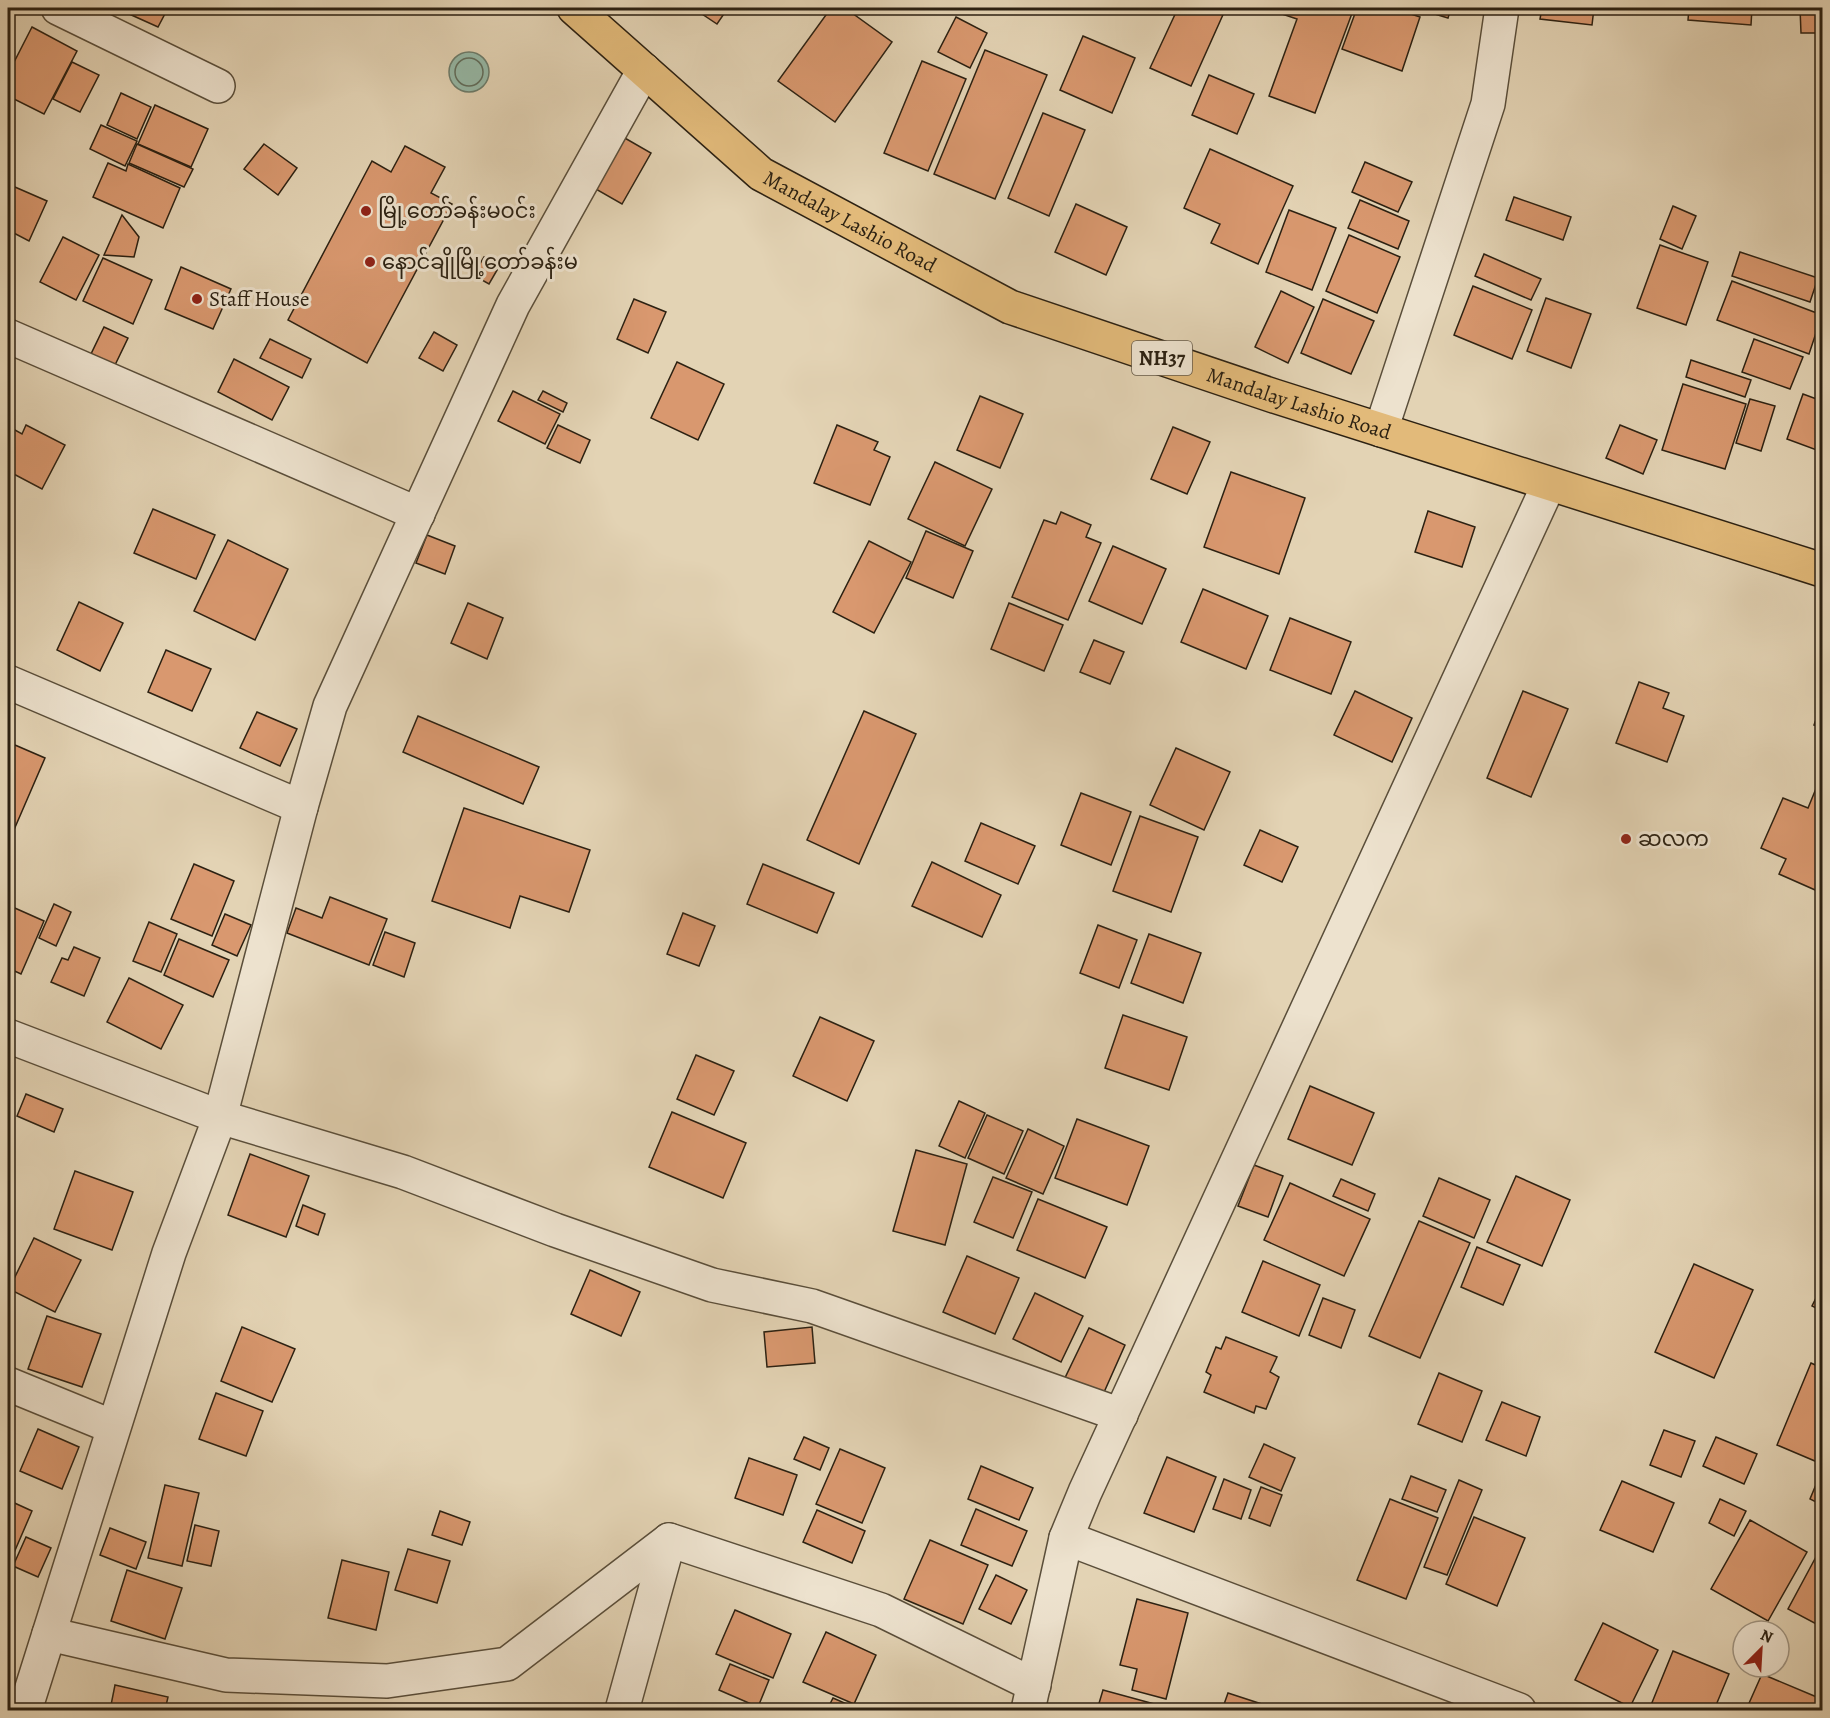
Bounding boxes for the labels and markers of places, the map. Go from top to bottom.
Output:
place label: မြို့တော်ခန်းမဝင်း [378,195,536,228]
marker: မြို့တော်ခန်းမဝင်း [359,204,373,218]
place label: နောင်ချိုမြို့တော်ခန်းမ [382,246,578,280]
marker: နောင်ချိုမြို့တော်ခန်းမ [363,255,377,269]
place label: Staff House [209,285,309,313]
marker: Staff House [190,292,204,306]
place label: ဆလက [1638,825,1709,853]
marker: ဆလက [1619,832,1633,846]

